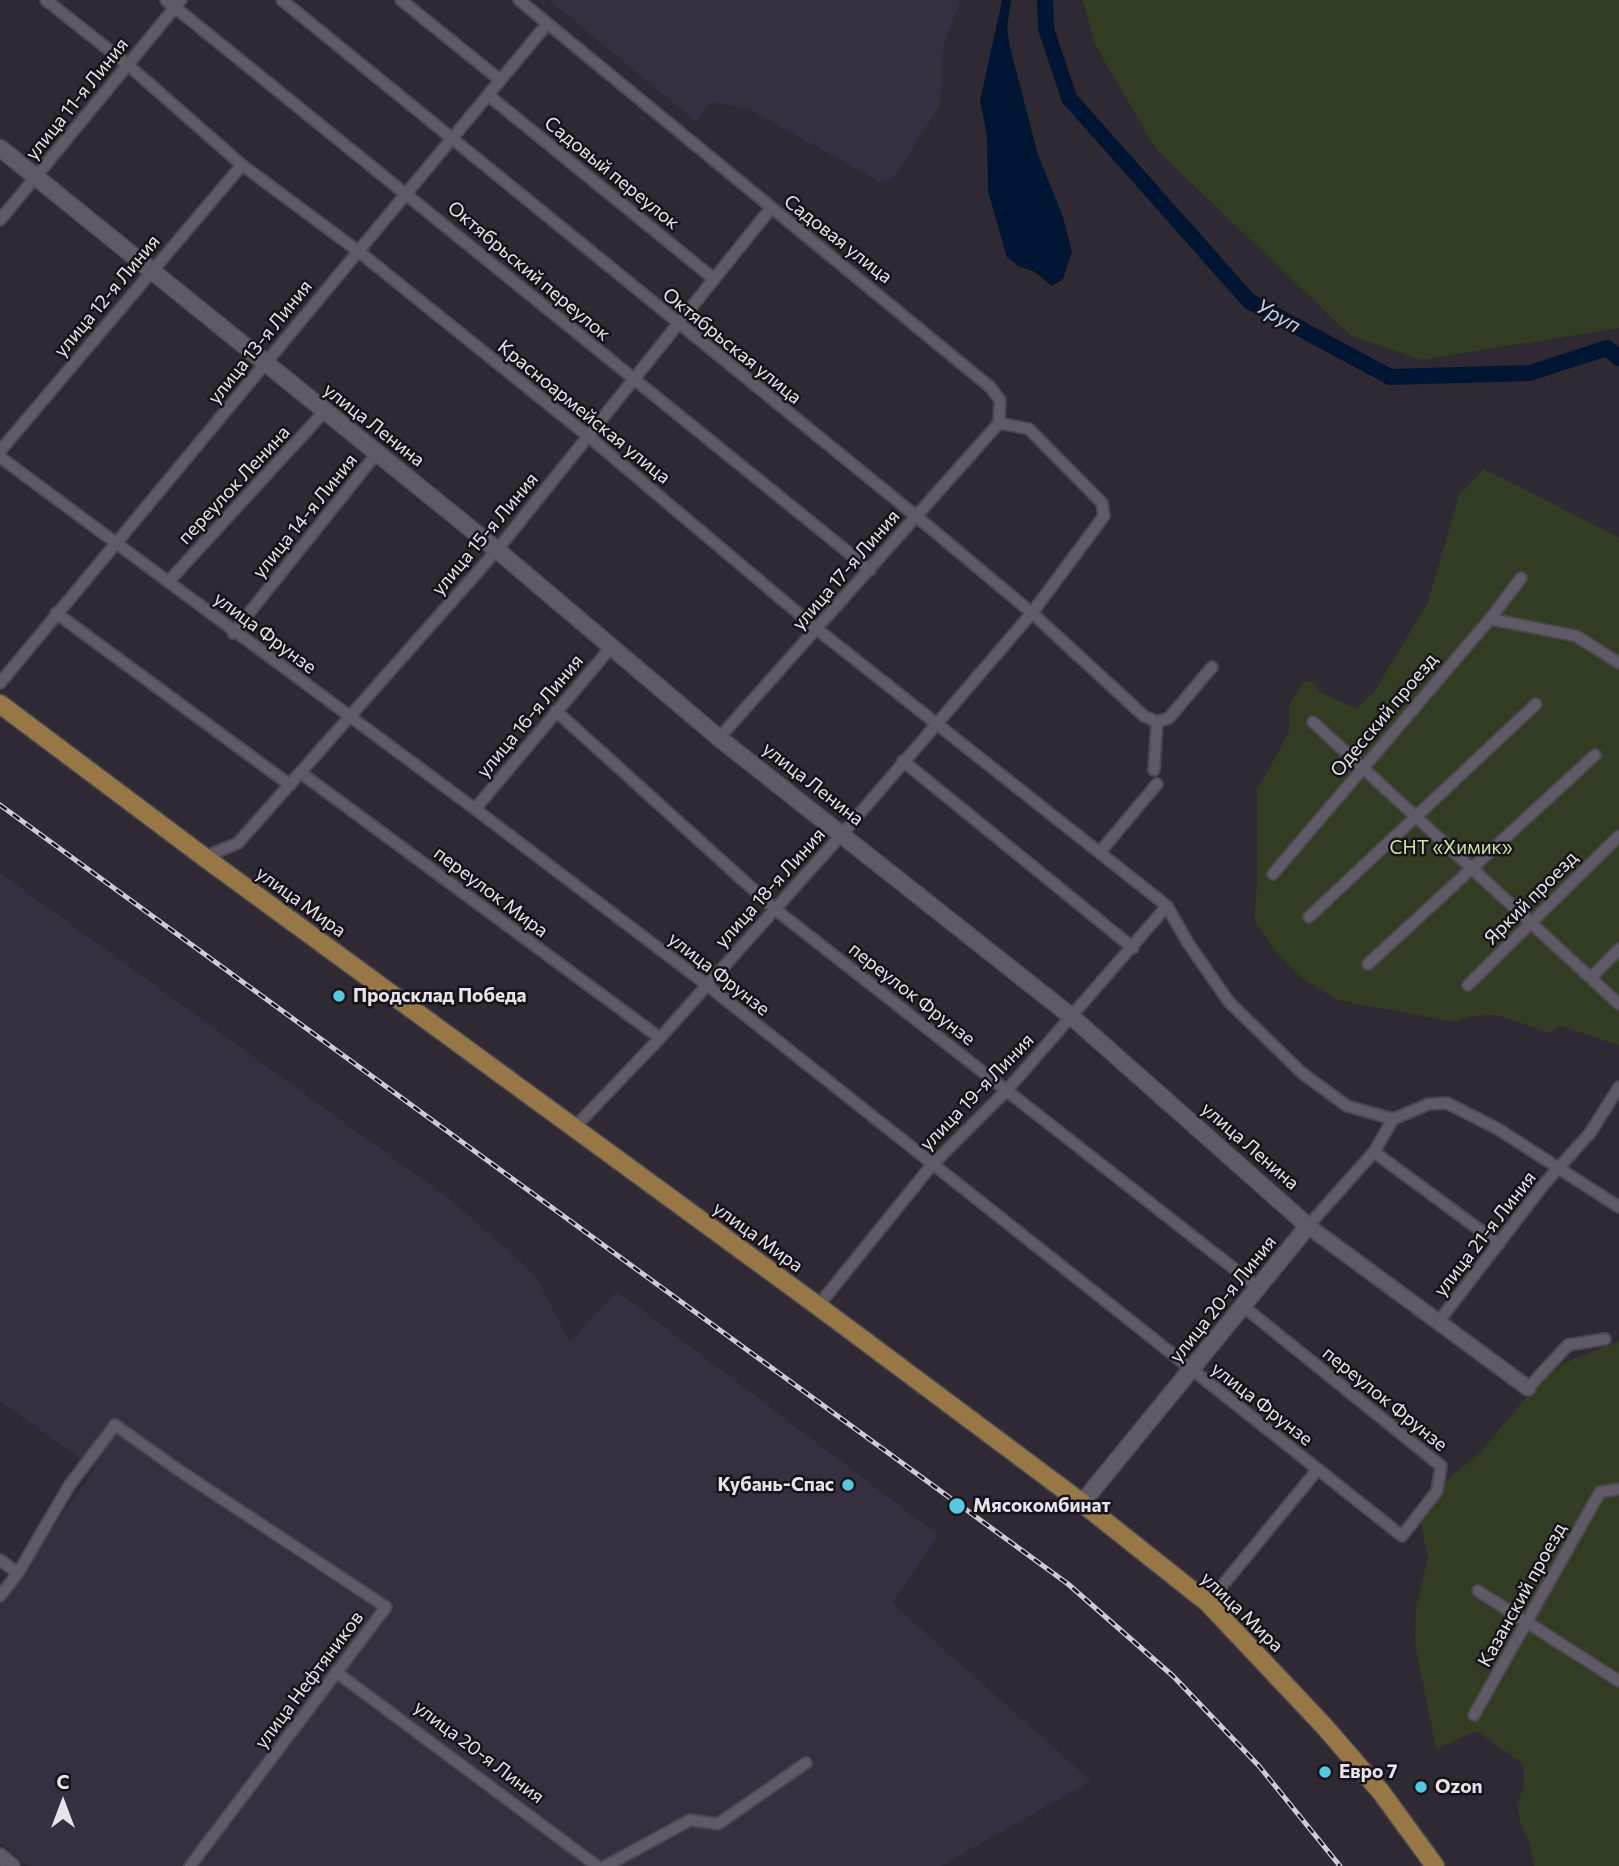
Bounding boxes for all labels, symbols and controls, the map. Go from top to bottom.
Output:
street label: улица 11-я Линия [21,33,133,165]
street label: Садовый переулок [540,112,684,234]
street label: Садовая улица [779,190,897,288]
street label: Октябрьский переулок [443,196,615,346]
street label: улица 12-я Линия [49,230,165,362]
street label: улица 13-я Линия [203,275,317,409]
street label: Октябрьская улица [658,283,806,409]
water label: Уруп [1251,293,1305,339]
street label: Красноармейская улица [493,335,675,489]
street label: улица Ленина [319,378,429,472]
street label: переулок Ленина [173,421,295,549]
street label: улица 14-я Линия [248,449,362,583]
street label: улица 15-я Линия [427,468,543,600]
street label: улица 17-я Линия [787,505,905,635]
street label: улица Фрунзе [209,587,321,679]
street label: Одесский проезд [1326,649,1442,781]
street label: улица 16-я Линия [472,650,588,782]
street label: улица Ленина [758,737,868,831]
street label: улица 18-я Линия [710,823,830,953]
park label: СНТ «Химик» [1389,837,1513,859]
street label: переулок Мира [429,842,553,942]
street label: Яркий проезд [1479,846,1583,950]
street label: улица Мира [252,862,350,942]
street label: улица Фрунзе [664,927,774,1021]
street label: переулок Фрунзе [844,938,980,1050]
place label: Продсклад Победа [353,985,527,1007]
marker: Продсклад Победа [331,988,347,1004]
street label: улица 19-я Линия [915,1029,1039,1155]
street label: улица Ленина [1196,1097,1304,1195]
street label: улица 21-я Линия [1429,1167,1541,1301]
street label: улица Мира [709,1197,807,1277]
street label: улица 20-я Линия [1165,1231,1281,1367]
street label: переулок Фрунзе [1318,1342,1452,1456]
street label: улица Фрунзе [1207,1357,1317,1451]
place label: Кубань-Спас [717,1474,834,1496]
marker: Кубань-Спас [840,1477,856,1493]
place label: Мясокомбинат [973,1495,1111,1517]
marker: Мясокомбинат [947,1496,967,1516]
street label: Казанский проезд [1473,1519,1571,1671]
street label: улица Мира [1196,1567,1288,1657]
street label: улица Нефтяников [250,1607,368,1753]
street label: улица 20-я Линия [409,1696,549,1808]
place label: Евро 7 [1339,1761,1397,1783]
marker: Евро 7 [1317,1764,1333,1780]
north arrow [28,1768,98,1838]
text: С [57,1770,70,1793]
place label: Ozon [1435,1776,1483,1798]
marker: Ozon [1413,1779,1429,1795]

